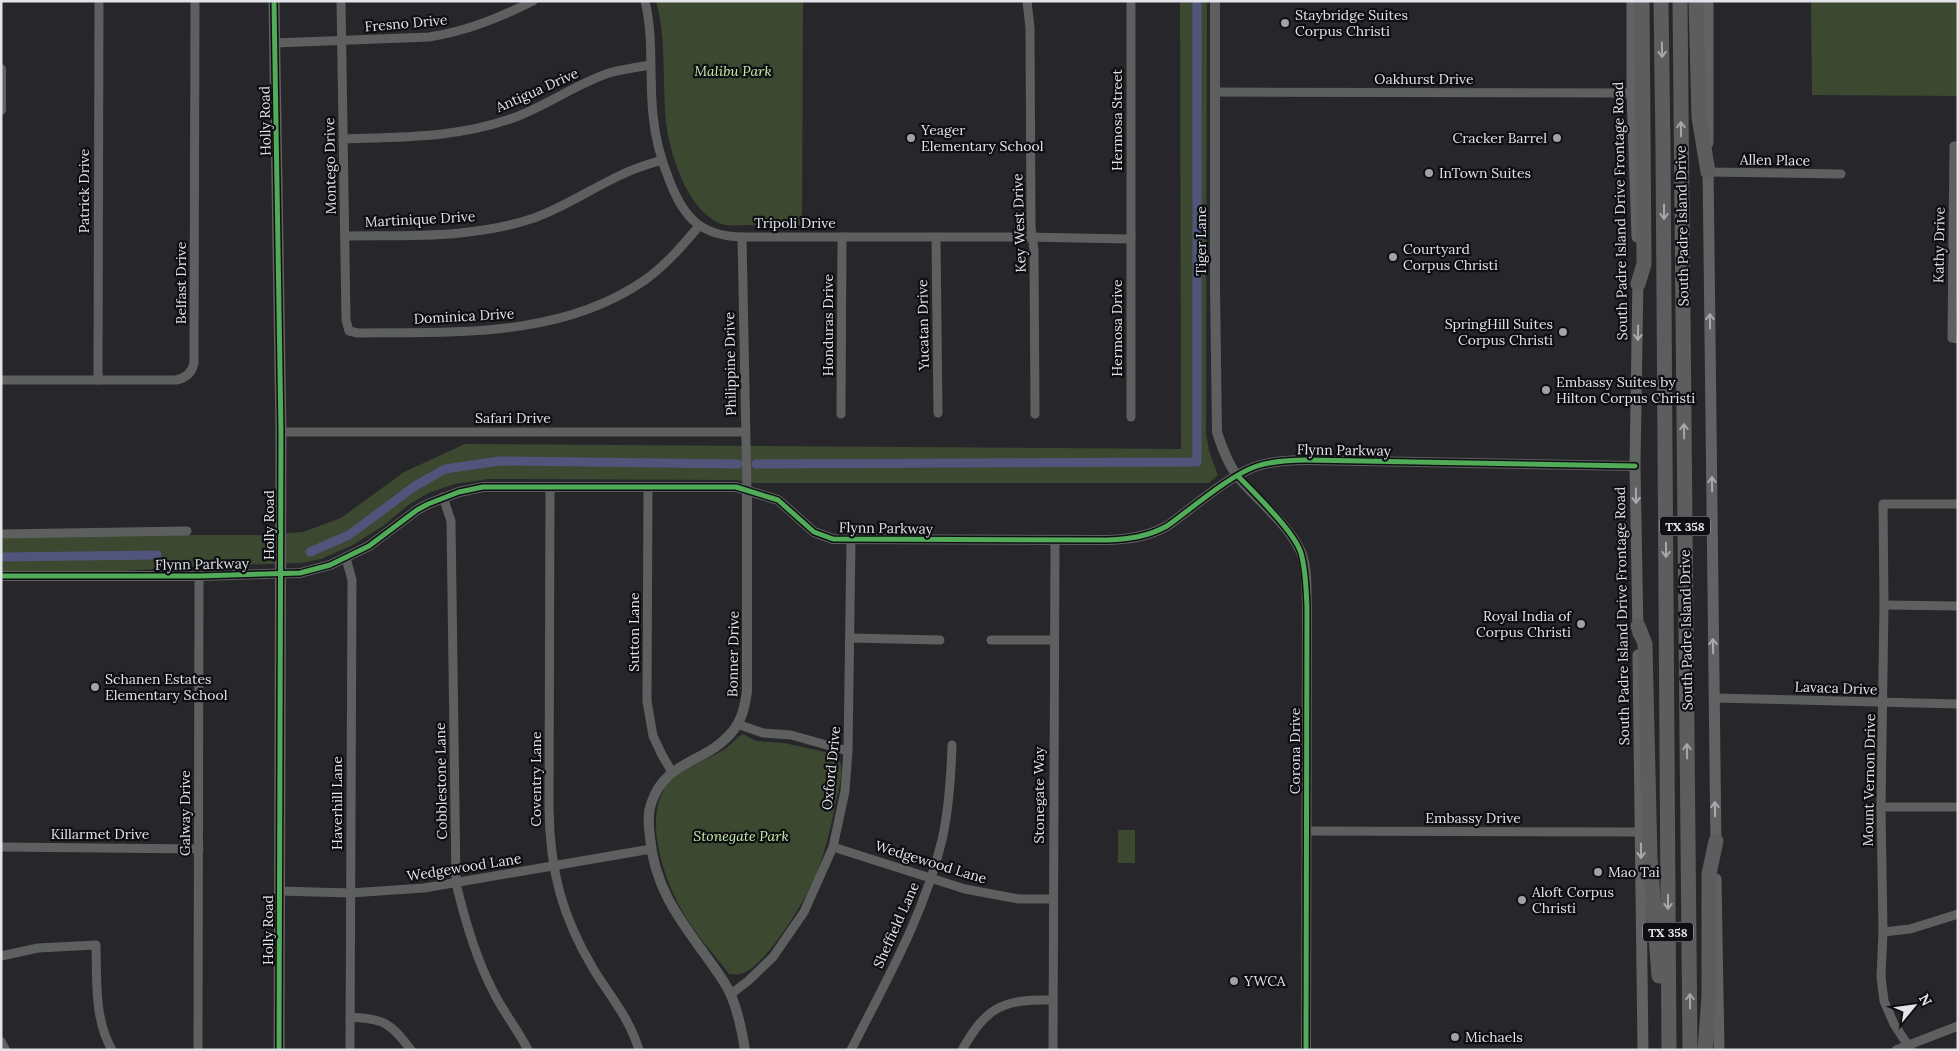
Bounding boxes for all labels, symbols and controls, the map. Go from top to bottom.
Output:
place label: Staybridge Suites Corpus Christi [1295,6,1408,40]
street label: Fresno Drive [364,10,449,36]
marker: Staybridge Suites Corpus Christi [1279,17,1291,29]
one-way arrow [1657,42,1667,58]
park label: Malibu Park [694,62,772,80]
street label: Antigua Drive [492,64,581,117]
street label: Hermosa Street [1108,68,1126,171]
street label: Oakhurst Drive [1374,70,1474,88]
street label: South Padre Island Drive Frontage Road [1609,82,1631,340]
street label: Holly Road [255,86,275,156]
street label: Montego Drive [320,117,340,215]
place label: Yeager Elementary School [920,121,1044,155]
one-way arrow [1676,121,1686,137]
place label: Cracker Barrel [1452,129,1547,147]
marker: Yeager Elementary School [905,132,917,144]
marker: Cracker Barrel [1551,132,1563,144]
street label: South Padre Island Drive [1672,145,1692,307]
street label: Patrick Drive [75,148,93,233]
street label: Allen Place [1739,150,1811,170]
place label: InTown Suites [1439,164,1531,182]
marker: InTown Suites [1423,167,1435,179]
street label: Key West Drive [1008,173,1030,273]
one-way arrow [1659,204,1669,220]
street label: Tiger Lane [1192,206,1210,276]
street label: Kathy Drive [1929,206,1949,283]
street label: Martinique Drive [364,207,476,231]
street label: Tripoli Drive [754,214,836,232]
place label: Courtyard Corpus Christi [1403,240,1498,274]
street label: Belfast Drive [172,241,190,324]
marker: Courtyard Corpus Christi [1387,251,1399,263]
street label: Honduras Drive [819,273,837,376]
street label: Yucatan Drive [913,279,933,372]
street label: Hermosa Drive [1108,279,1126,377]
street label: Dominica Drive [413,304,515,328]
street label: Philippine Drive [720,311,740,416]
one-way arrow [1705,313,1715,330]
place label: SpringHill Suites Corpus Christi [1445,315,1553,349]
one-way arrow [1633,325,1642,341]
marker: SpringHill Suites Corpus Christi [1557,326,1569,338]
place label: Embassy Suites by Hilton Corpus Christi [1556,373,1695,407]
marker: Embassy Suites by Hilton Corpus Christi [1540,384,1552,396]
street label: Safari Drive [475,409,551,427]
one-way arrow [1679,423,1689,440]
street label: Flynn Parkway [1297,440,1392,460]
one-way arrow [1707,476,1717,492]
street label: South Padre Island Drive Frontage Road [1611,487,1633,745]
one-way arrow [1631,487,1641,503]
street label: Holly Road [260,490,278,560]
road number: TX 358 [1660,516,1710,536]
street label: Flynn Parkway [839,518,934,538]
one-way arrow [1662,542,1671,558]
street label: South Padre Island Drive [1676,549,1696,711]
street label: Flynn Parkway [155,554,250,574]
street label: Sutton Lane [625,592,643,672]
place label: Royal India of Corpus Christi [1476,607,1572,641]
street label: Bonner Drive [723,610,743,697]
marker: Royal India of Corpus Christi [1575,618,1587,630]
one-way arrow [1708,638,1718,654]
place label: Schanen Estates Elementary School [105,670,228,704]
street label: Lavaca Drive [1794,678,1878,698]
marker: Schanen Estates Elementary School [89,681,101,693]
street label: Corona Drive [1286,707,1304,794]
street label: Mount Vernon Drive [1859,713,1879,847]
street label: Cobblestone Lane [431,722,451,840]
street label: Oxford Drive [818,725,844,811]
street label: Coventry Lane [527,731,545,827]
one-way arrow [1683,743,1692,759]
street label: Stonegate Way [1030,746,1048,844]
street label: Haverhill Lane [328,756,346,850]
street label: Galway Drive [176,770,194,856]
one-way arrow [1710,801,1720,817]
street label: Embassy Drive [1425,809,1521,827]
street label: Killarmet Drive [51,825,150,843]
park label: Stonegate Park [693,827,789,845]
street label: Wedgewood Lane [873,836,989,888]
one-way arrow [1636,842,1645,858]
street label: Wedgewood Lane [405,849,523,885]
place label: Mao Tai [1608,863,1660,881]
marker: Mao Tai [1592,866,1604,878]
street label: Sheffield Lane [869,879,923,971]
place label: Aloft Corpus Christi [1531,883,1614,917]
one-way arrow [1663,893,1673,909]
marker: Aloft Corpus Christi [1516,894,1528,906]
street label: Holly Road [259,895,277,965]
road number: TX 358 [1643,922,1693,942]
place label: YWCA [1243,972,1286,990]
marker: YWCA [1228,975,1240,987]
north arrow [1889,981,1939,1031]
text: N [1915,991,1936,1009]
one-way arrow [1685,993,1695,1010]
place label: Michaels [1465,1028,1523,1046]
marker: Michaels [1449,1031,1461,1043]

